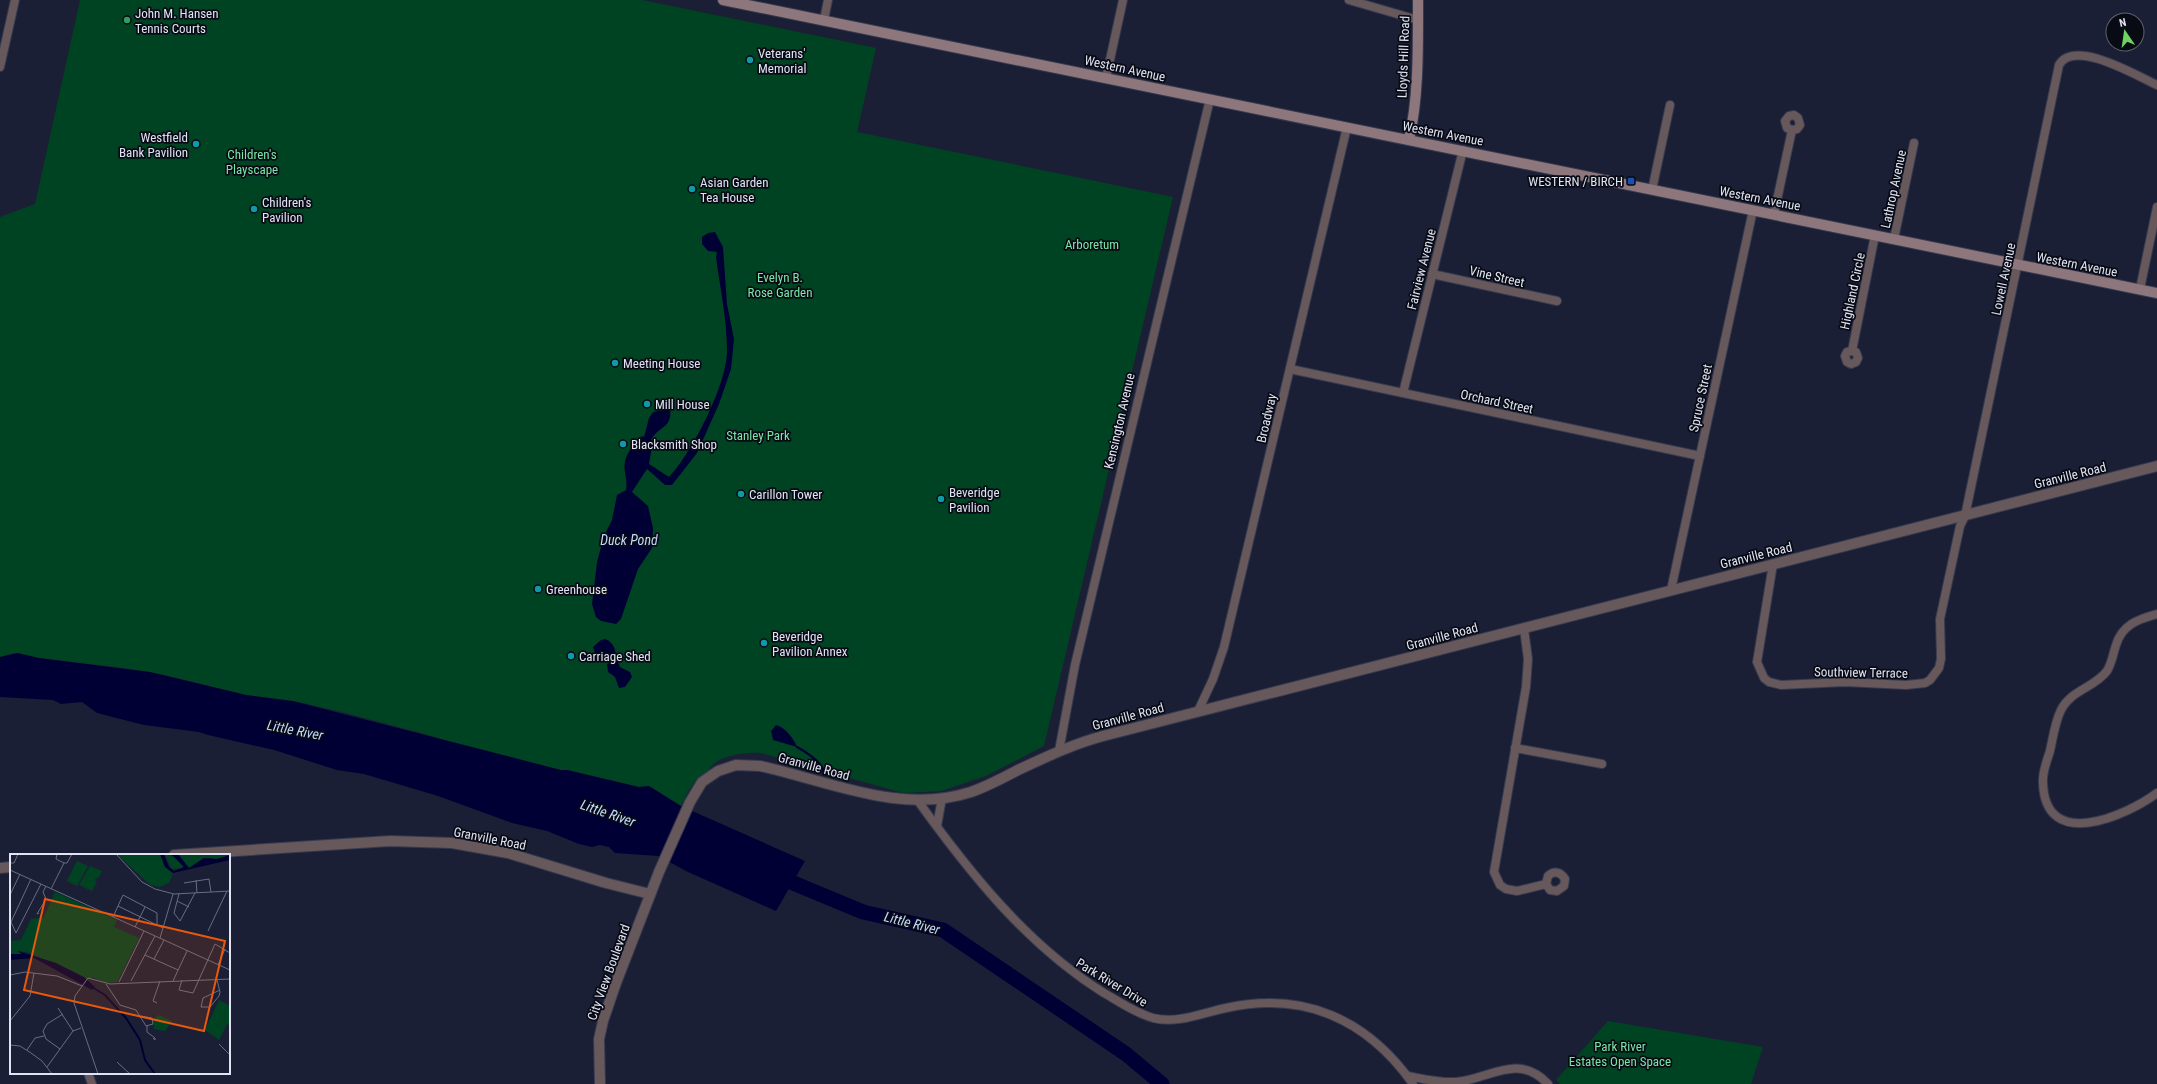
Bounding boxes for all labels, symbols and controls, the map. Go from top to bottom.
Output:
place label: John M. Hansen Tennis Courts [135,6,219,36]
north arrow [2105,12,2145,52]
marker: John M. Hansen Tennis Courts [122,15,132,25]
street label: Lloyds Hill Road [1395,16,1412,98]
text: N [2118,16,2128,30]
place label: Veterans' Memorial [758,46,806,76]
street label: Western Avenue [1083,53,1167,84]
marker: Veterans' Memorial [745,55,755,65]
street label: Western Avenue [1401,118,1485,149]
place label: Westfield Bank Pavilion [119,130,188,160]
marker: Westfield Bank Pavilion [191,139,201,149]
park label: Children's Playscape [226,147,278,177]
street label: Lathrop Avenue [1878,149,1909,230]
place label: WESTERN / BIRCH [1528,174,1623,189]
place label: Asian Garden Tea House [700,175,769,205]
marker: WESTERN / BIRCH [1626,176,1636,186]
street label: Western Avenue [1718,183,1802,214]
marker: Asian Garden Tea House [687,184,697,194]
place label: Children's Pavilion [262,195,311,225]
marker: Children's Pavilion [249,204,259,214]
street label: Fairview Avenue [1404,227,1439,311]
park label: Arboretum [1065,237,1119,252]
street label: Lowell Avenue [1988,242,2018,317]
street label: Western Avenue [2035,249,2119,280]
street label: Highland Circle [1837,251,1868,331]
street label: Vine Street [1468,263,1526,290]
park label: Evelyn B. Rose Garden [747,270,813,300]
place label: Meeting House [623,356,700,371]
marker: Meeting House [610,358,620,368]
street label: Spruce Street [1686,363,1715,433]
street label: Kensington Avenue [1101,372,1138,470]
street label: Orchard Street [1459,386,1535,417]
street label: Broadway [1254,391,1280,444]
place label: Mill House [655,397,710,412]
marker: Mill House [642,399,652,409]
park label: Stanley Park [726,428,790,443]
place label: Blacksmith Shop [631,437,717,452]
marker: Blacksmith Shop [618,439,628,449]
street label: Granville Road [2033,459,2108,492]
place label: Beveridge Pavilion [949,485,1000,515]
place label: Carillon Tower [749,487,822,502]
marker: Carillon Tower [736,489,746,499]
marker: Beveridge Pavilion [936,494,946,504]
water label: Duck Pond [600,532,658,548]
street label: Granville Road [1719,539,1794,572]
place label: Greenhouse [546,582,607,597]
marker: Greenhouse [533,584,543,594]
street label: Granville Road [1405,620,1480,653]
place label: Beveridge Pavilion Annex [772,629,848,659]
marker: Beveridge Pavilion Annex [759,638,769,648]
place label: Carriage Shed [579,649,651,664]
marker: Carriage Shed [566,651,576,661]
street label: Southview Terrace [1814,664,1908,681]
street label: Granville Road [1091,700,1166,733]
water label: Little River [266,717,325,743]
street label: Granville Road [776,750,851,783]
water label: Little River [579,796,638,830]
street label: Granville Road [452,824,527,853]
inset map [10,854,230,1074]
water label: Little River [882,908,942,938]
street label: City View Boulevard [584,922,633,1022]
street label: Park River Drive [1073,955,1150,1010]
park label: Park River Estates Open Space [1569,1039,1671,1069]

